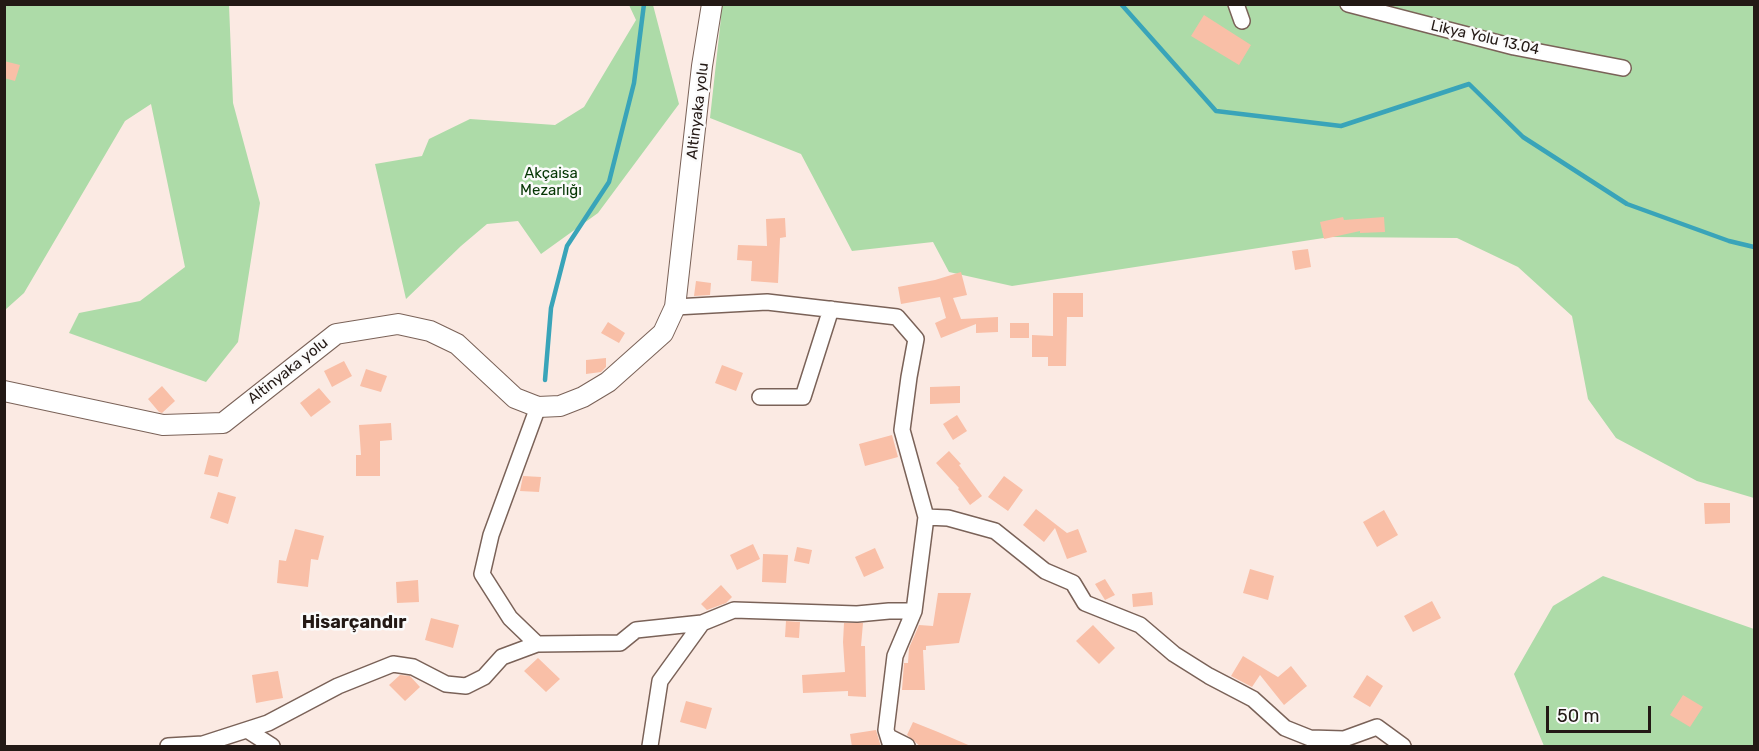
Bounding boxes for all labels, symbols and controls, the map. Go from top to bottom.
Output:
street label: Likya Yolu 13.04 [1429,17,1541,59]
street label: Altinyaka yolu [683,62,713,160]
park label: Akçaisa Mezarlığı [520,165,582,200]
street label: Altinyaka yolu [244,334,332,408]
district label: Hisarçandır [302,612,406,634]
scale bar [1549,694,1654,732]
text: 50 m [1557,705,1600,727]

